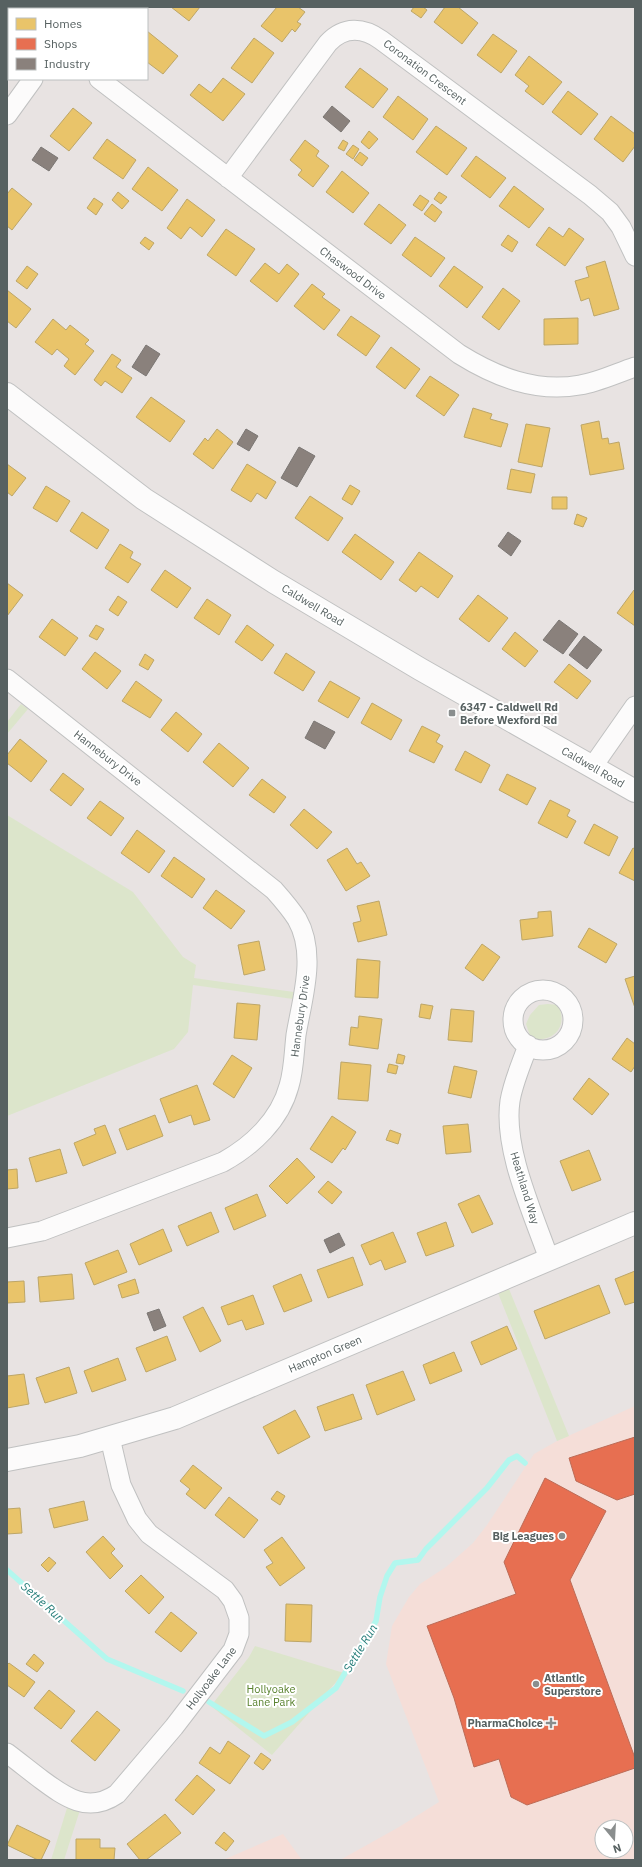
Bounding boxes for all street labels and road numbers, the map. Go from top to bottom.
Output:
street label: Coronation Crescent [381,36,470,108]
street label: Chaswood Drive [317,244,389,302]
street label: Caldwell Road [279,581,347,629]
street label: Hannebury Drive [71,727,145,789]
street label: Caldwell Road [559,743,627,791]
street label: Hannebury Drive [287,974,313,1058]
street label: Heathland Way [507,1150,543,1226]
street label: Hampton Green [286,1332,364,1376]
street label: Hollyoake Lane [183,1644,239,1712]

